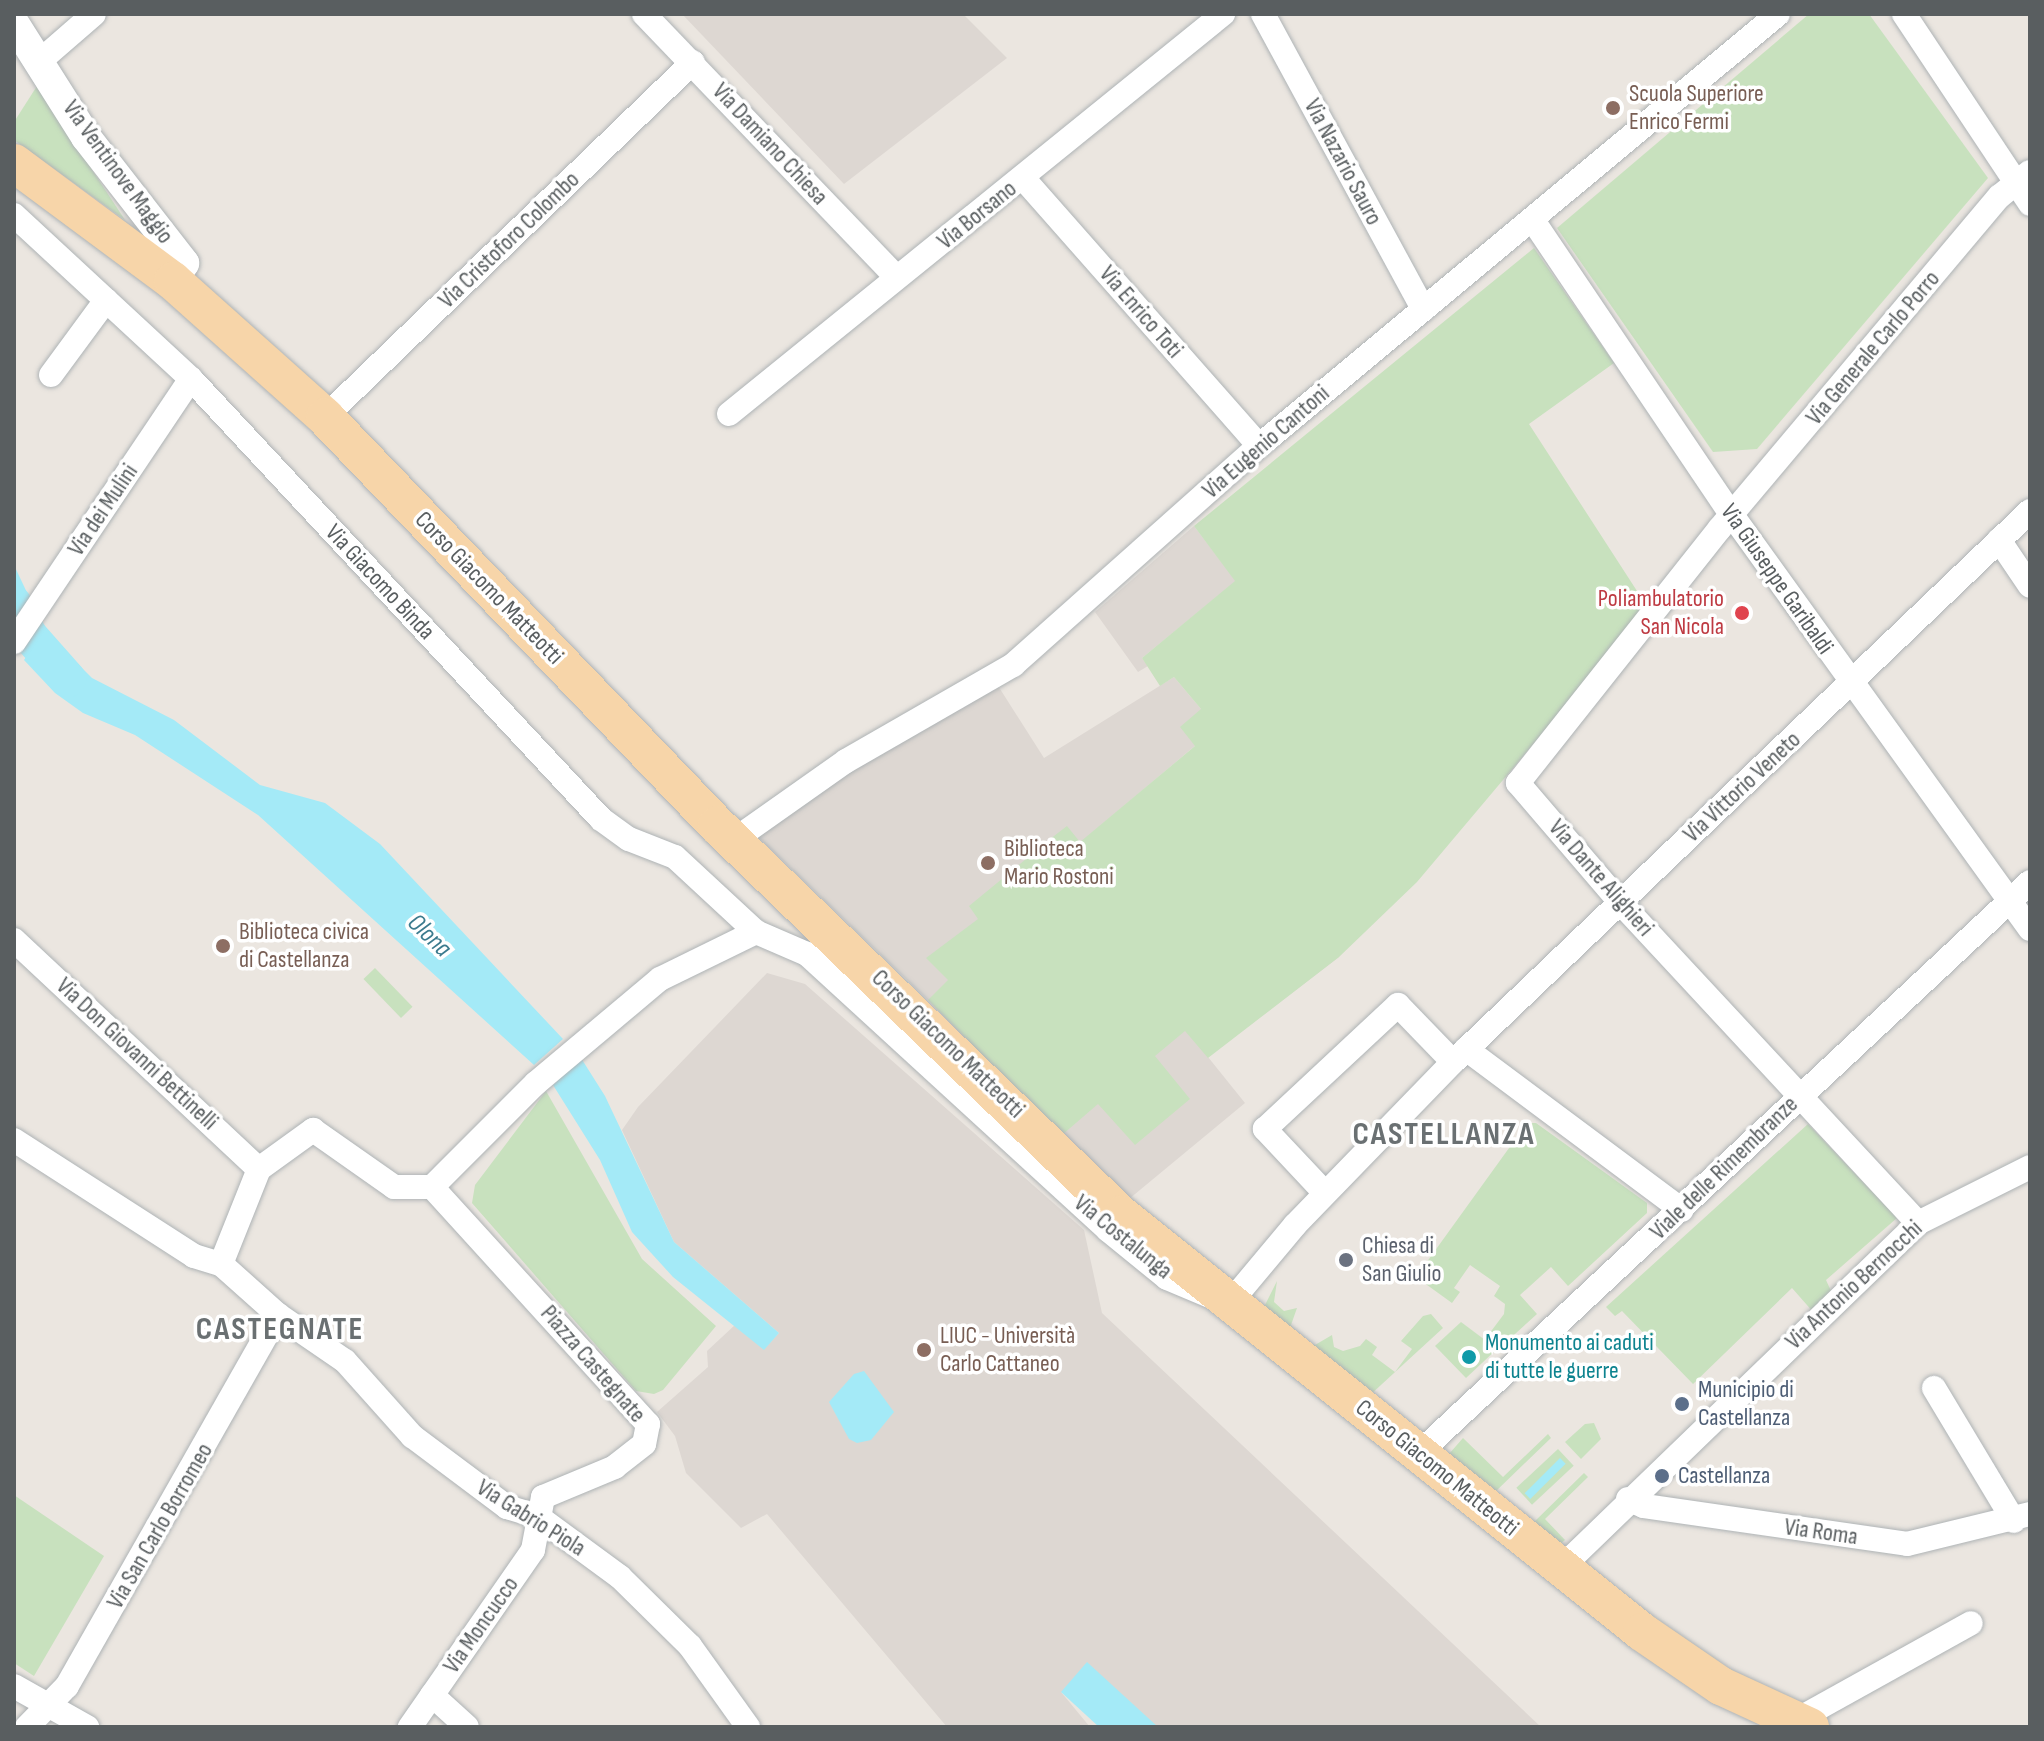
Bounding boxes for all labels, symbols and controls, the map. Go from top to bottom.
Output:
street label: Via Damiano Chiesa [706,77,834,211]
place label: Scuola Superiore Enrico Fermi [1629,80,1764,136]
street label: Via Nazario Sauro [1298,94,1388,230]
street label: Via Ventinove Maggio [56,95,180,249]
marker: Scuola Superiore Enrico Fermi [1604,99,1622,117]
street label: Via Cristoforo Colombo [433,166,585,314]
street label: Via Borsano [932,174,1022,256]
street label: Via Enrico Toti [1093,260,1189,364]
street label: Via Generale Carlo Porro [1800,265,1946,431]
street label: Via Eugenio Cantoni [1197,379,1335,505]
street label: Via dei Mulini [62,459,144,561]
street label: Via Giuseppe Garibaldi [1714,498,1840,660]
street label: Corso Giacomo Matteotti [409,506,569,670]
street label: Via Giacomo Binda [319,518,441,646]
place label: Poliambulatorio San Nicola [1598,585,1724,641]
marker: Poliambulatorio San Nicola [1731,602,1753,624]
street label: Via Vittorio Veneto [1677,725,1807,849]
street label: Via Dante Alighieri [1542,814,1660,942]
place label: Biblioteca Mario Rostoni [1004,835,1114,891]
marker: Biblioteca Mario Rostoni [979,854,997,872]
water label: Olona [400,908,458,964]
place label: Biblioteca civica di Castellanza [239,918,369,974]
marker: Biblioteca civica di Castellanza [214,937,232,955]
street label: Corso Giacomo Matteotti [866,964,1030,1124]
street label: Via Don Giovanni Bettinelli [50,972,224,1136]
street label: Viale delle Rimembranze [1644,1090,1804,1246]
district label: CASTELLANZA [1353,1116,1535,1154]
street label: Via Costalunga [1068,1189,1178,1285]
street label: Via Antonio Bernocchi [1780,1214,1928,1356]
place label: Chiesa di San Giulio [1362,1232,1442,1288]
marker: Chiesa di San Giulio [1337,1251,1355,1269]
street label: Piazza Castegnate [534,1300,652,1428]
district label: CASTEGNATE [196,1311,364,1349]
place label: LIUC - Università Carlo Cattaneo [940,1322,1075,1378]
place label: Monumento ai caduti di tutte le guerre [1485,1329,1654,1385]
marker: LIUC - Università Carlo Cattaneo [915,1341,933,1359]
marker: Monumento ai caduti di tutte le guerre [1460,1348,1478,1366]
place label: Municipio di Castellanza [1698,1376,1794,1432]
street label: Corso Giacomo Matteotti [1350,1393,1524,1543]
marker: Municipio di Castellanza [1673,1395,1691,1413]
street label: Via San Carlo Borromeo [101,1438,219,1614]
place label: Castellanza [1678,1462,1770,1490]
marker: Castellanza [1653,1467,1671,1485]
street label: Via Gabrio Piola [471,1473,591,1563]
street label: Via Roma [1782,1513,1860,1551]
street label: Via Moncucco [437,1571,525,1679]

